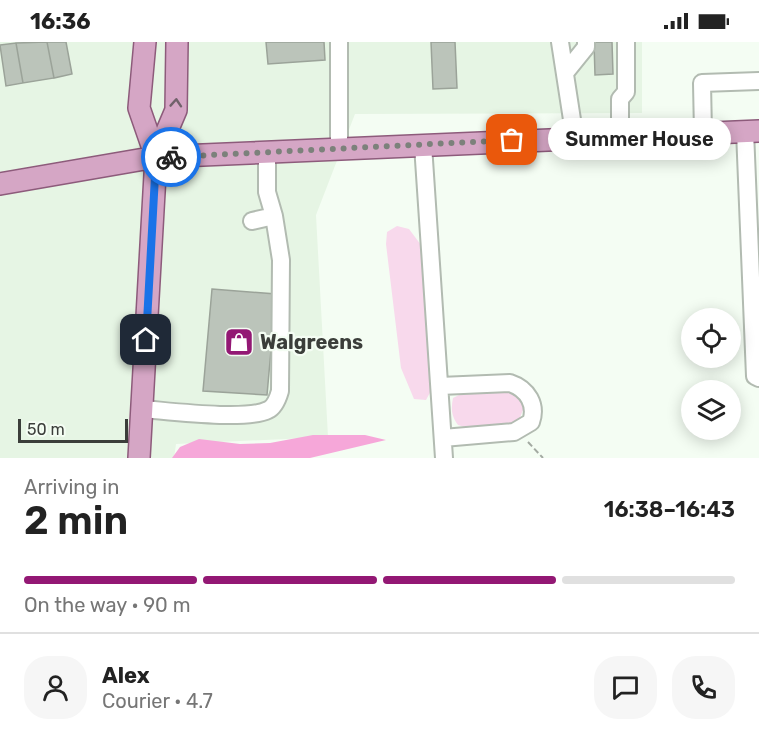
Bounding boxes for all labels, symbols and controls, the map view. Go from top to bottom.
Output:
text: 16:36 [30,8,91,35]
one-way arrow [169,98,182,107]
pin [486,114,537,165]
callout: Summer House [548,119,731,161]
icon: bag [495,123,528,156]
courier [141,127,201,187]
text: Summer House [565,127,714,151]
icon: bike [155,141,188,174]
map controls [681,308,741,440]
button: locate [681,308,741,368]
pin [120,314,171,365]
icon: home [129,323,162,356]
shop icon: Walgreens [223,326,255,358]
place label: Walgreens [260,330,363,354]
button: layers [681,380,741,440]
scale bar [18,416,128,444]
text: 50 m [27,420,65,439]
text: Arriving in [24,475,119,499]
text: 16:38–16:43 [604,496,735,523]
text: 2 min [24,498,128,544]
text: On the way · 90 m [24,593,190,617]
button: person [24,656,87,719]
button: chat [594,656,657,719]
button: phone [672,656,735,719]
text: Alex [102,662,150,689]
text: Courier · 4.7 [102,689,213,713]

